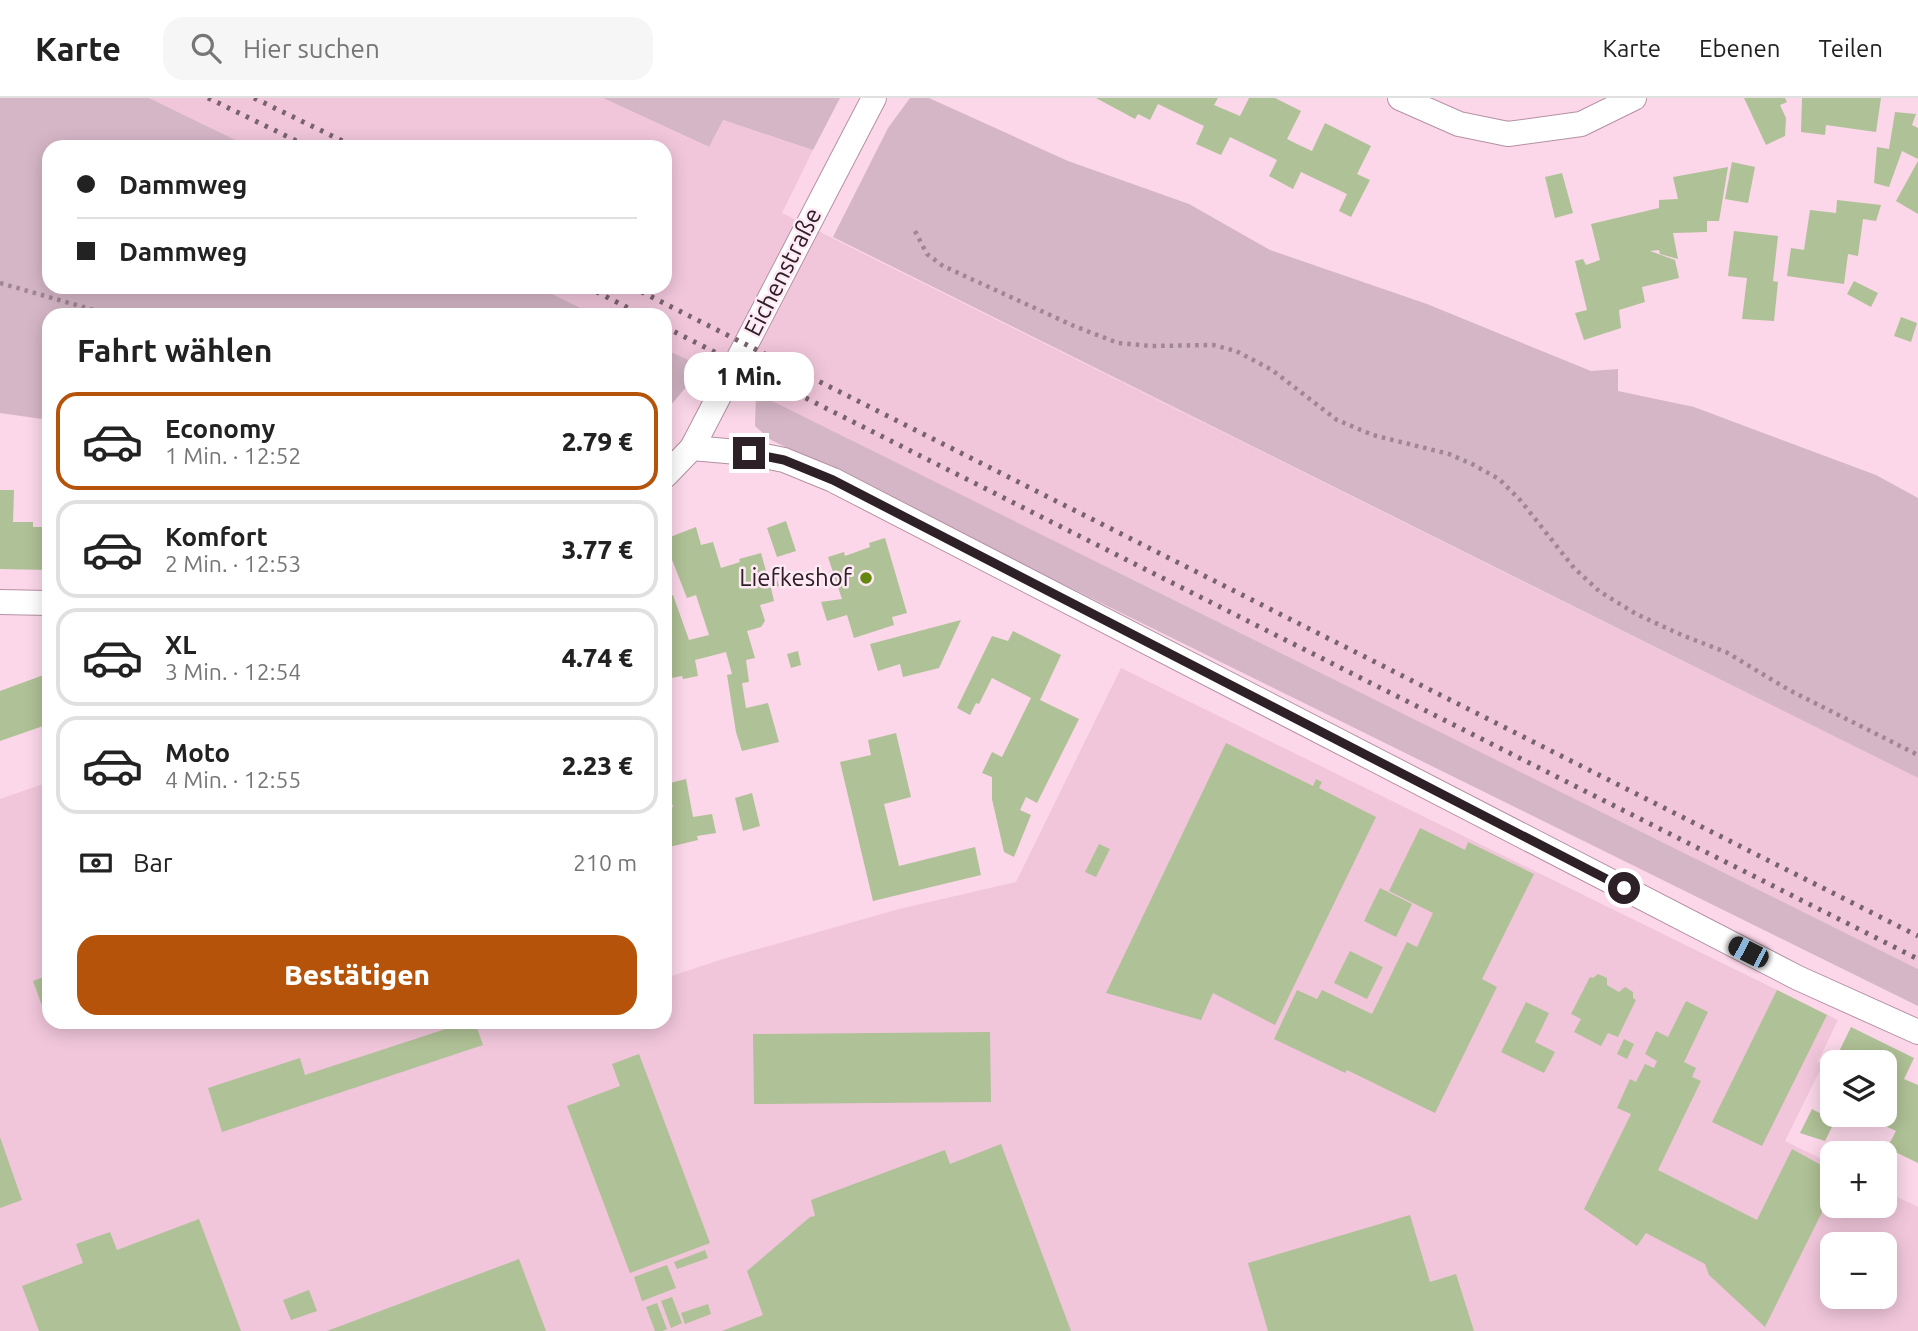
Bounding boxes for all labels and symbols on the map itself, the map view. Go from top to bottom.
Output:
street label: Eichenstraße [739,203,826,340]
callout: 1 Min. [684,352,814,400]
route end [733,437,765,469]
place label: Liefkeshof [739,564,853,591]
marker: Liefkeshof [858,570,874,586]
route start [1608,872,1640,904]
car [1725,933,1772,971]

